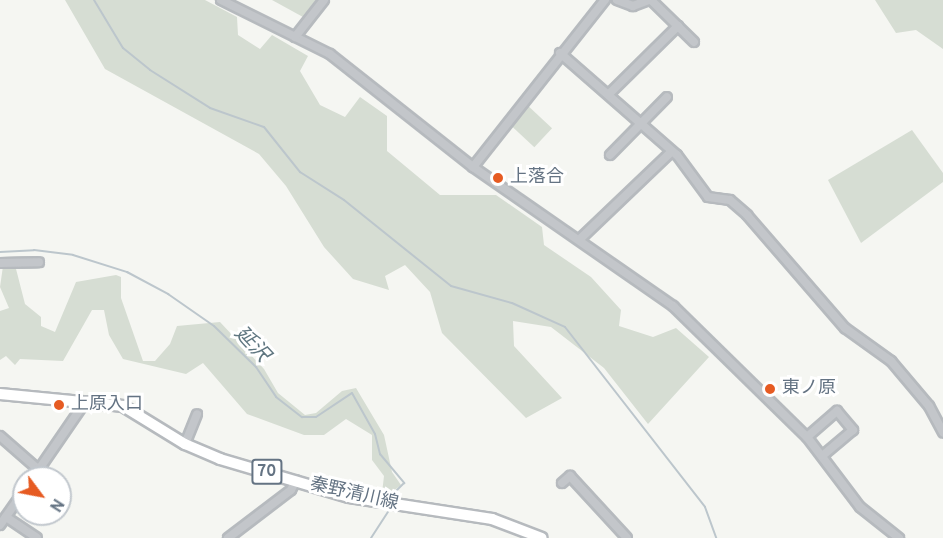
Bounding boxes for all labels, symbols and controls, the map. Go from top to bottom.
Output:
place label: 上落合 [510,167,564,189]
marker: 上落合 [491,171,505,185]
water label: 延沢 [229,322,273,368]
place label: 東ノ原 [782,378,836,400]
marker: 東ノ原 [763,382,777,396]
place label: 上原入口 [71,394,143,416]
marker: 上原入口 [52,398,66,412]
road number: 70 [250,459,284,485]
north arrow [12,466,72,526]
street label: 秦野清川線 [308,474,400,516]
text: N [44,494,67,515]

